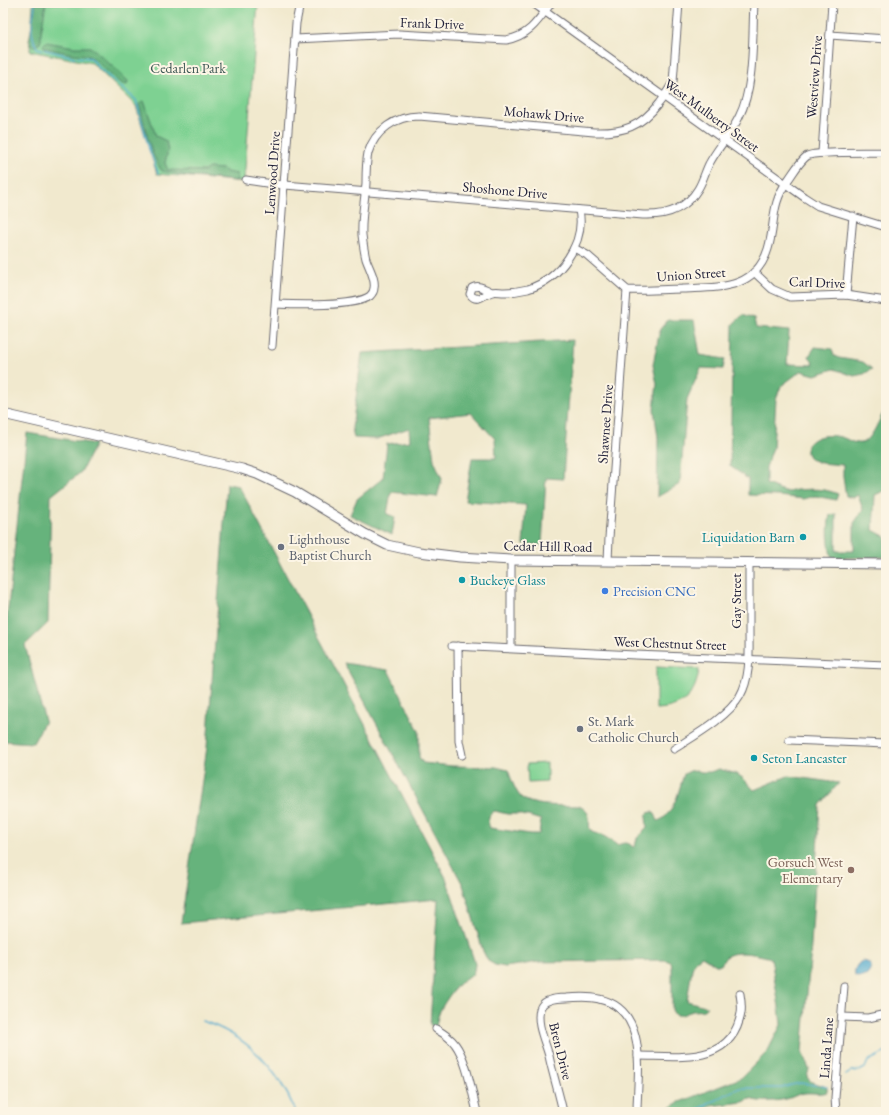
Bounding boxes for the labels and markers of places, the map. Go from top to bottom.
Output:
place label: Liquidation Barn [702,528,796,546]
place label: Lighthouse Baptist Church [289,530,372,564]
marker: Liquidation Barn [798,532,808,542]
marker: Lighthouse Baptist Church [276,542,286,552]
place label: Buckeye Glass [470,571,546,589]
marker: Buckeye Glass [457,575,467,585]
place label: Precision CNC [613,582,696,600]
marker: Precision CNC [600,586,610,596]
place label: St. Mark Catholic Church [588,712,679,746]
marker: St. Mark Catholic Church [575,724,585,734]
place label: Seton Lancaster [762,749,847,767]
marker: Seton Lancaster [749,753,759,763]
place label: Gorsuch West Elementary [768,853,844,887]
marker: Gorsuch West Elementary [846,865,856,875]

